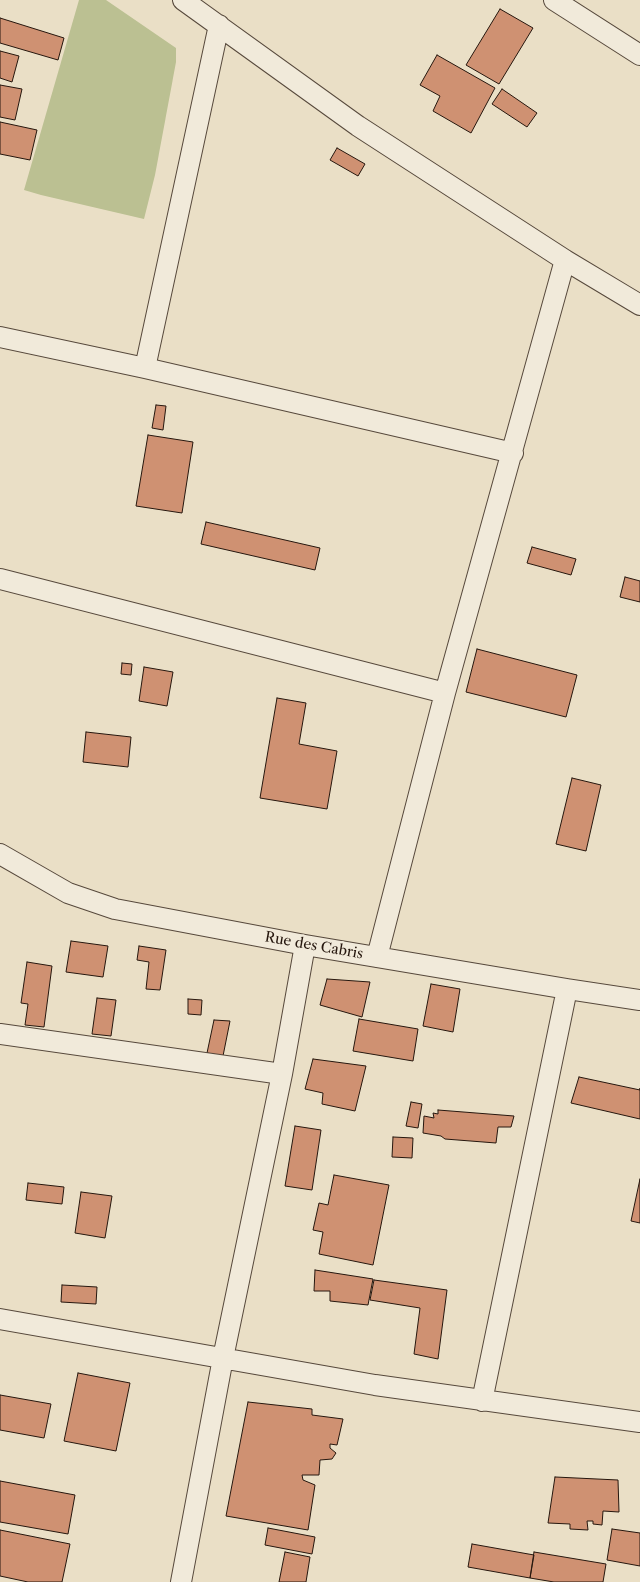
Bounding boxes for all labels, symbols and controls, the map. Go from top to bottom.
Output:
street label: Rue des Cabris [264,929,364,963]

